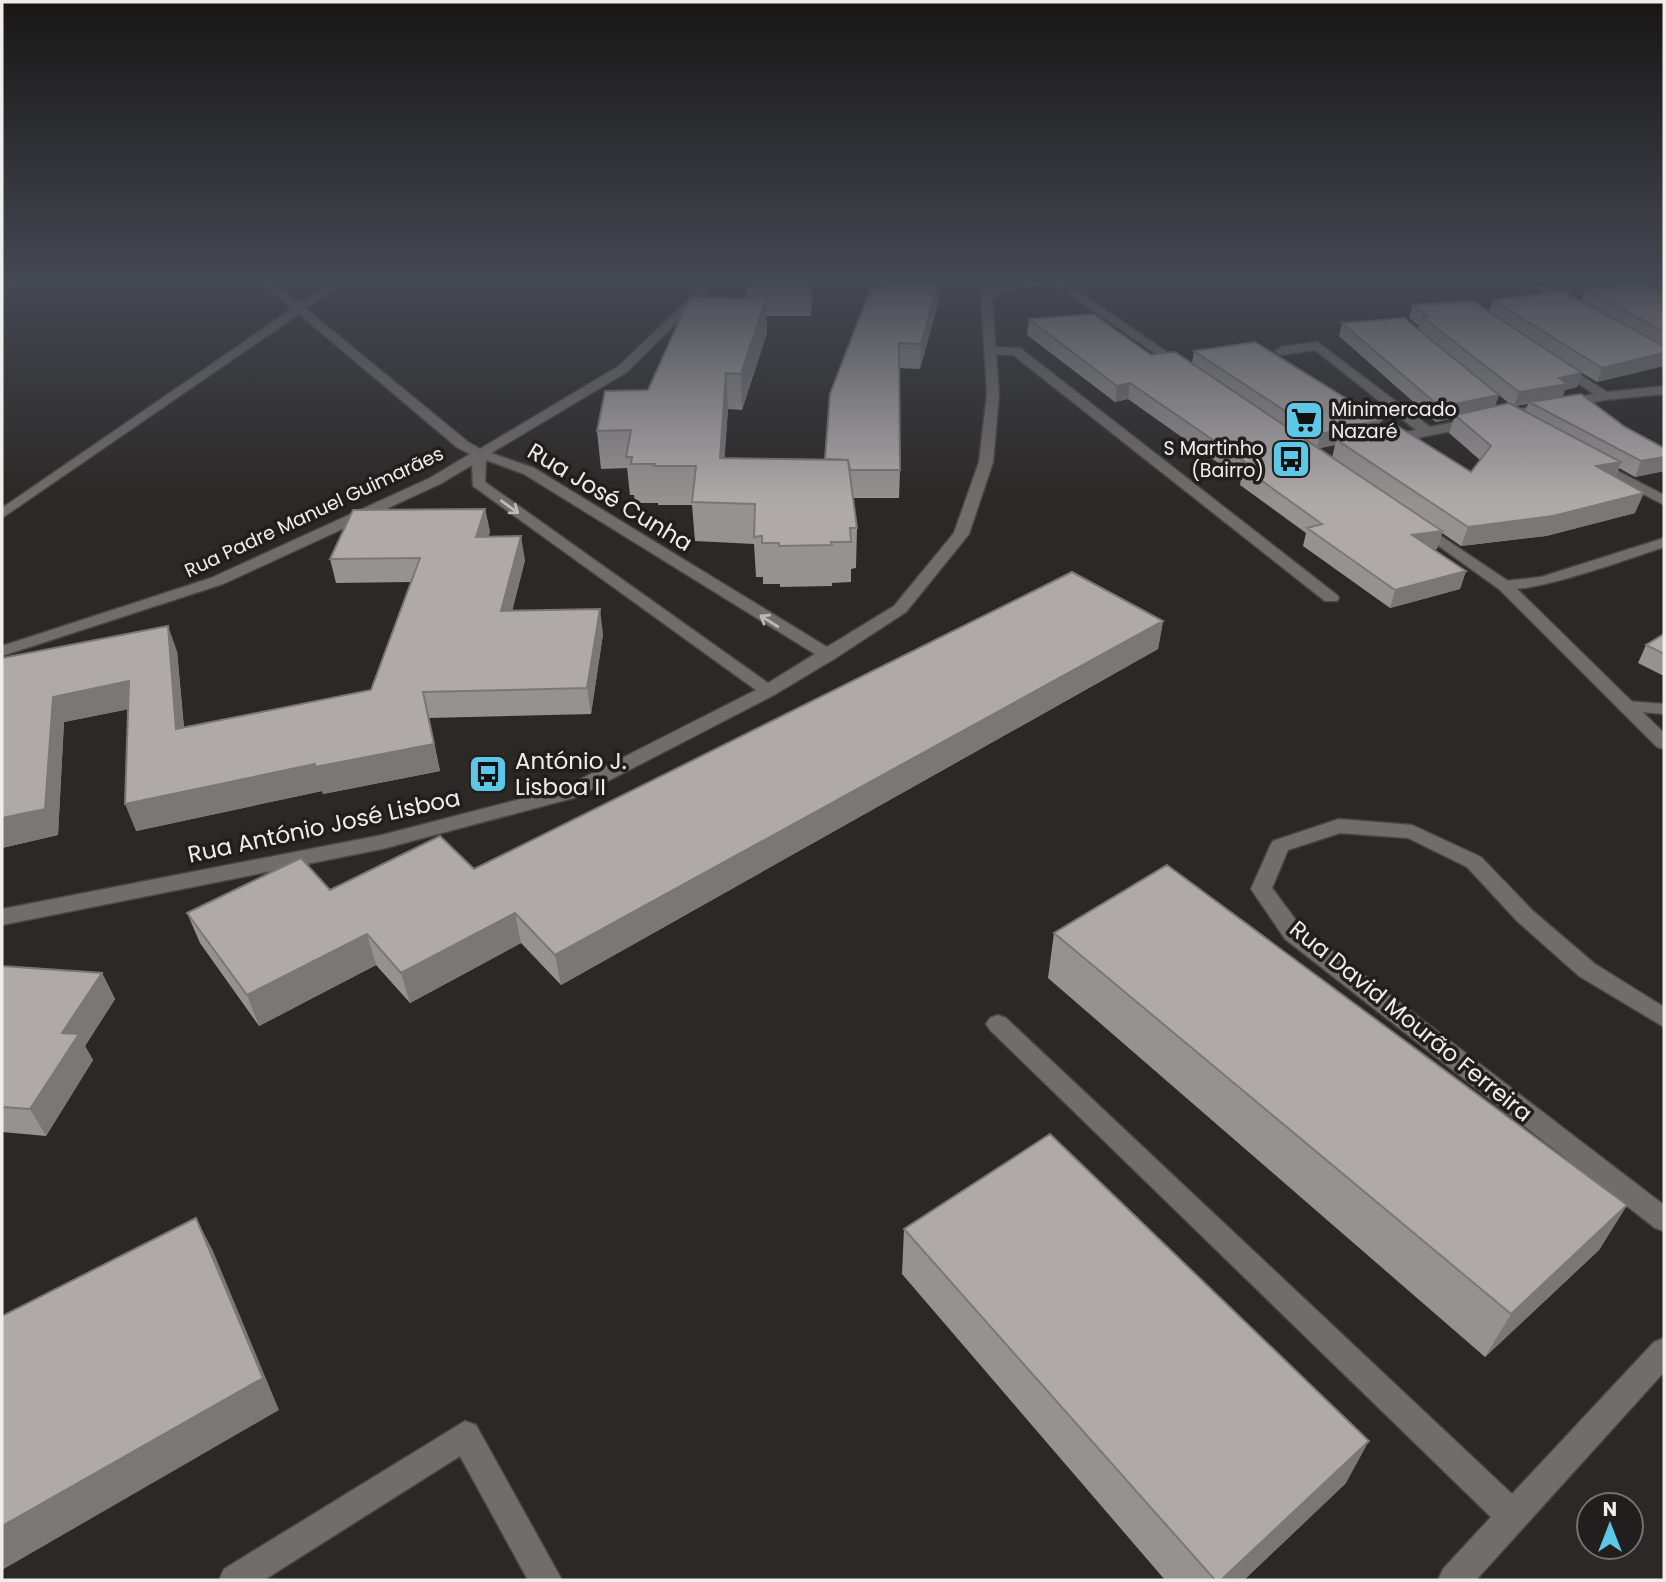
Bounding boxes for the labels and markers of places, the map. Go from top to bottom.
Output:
place label: Minimercado Nazaré [1331,396,1457,445]
supermarket icon: Minimercado Nazaré [1283,399,1325,441]
place label: S Martinho (Bairro) [1163,435,1264,484]
bus stop icon: S Martinho (Bairro) [1270,438,1312,480]
place label: António J. Lisboa II [515,745,627,803]
bus stop icon: António J. Lisboa II [467,753,509,795]

